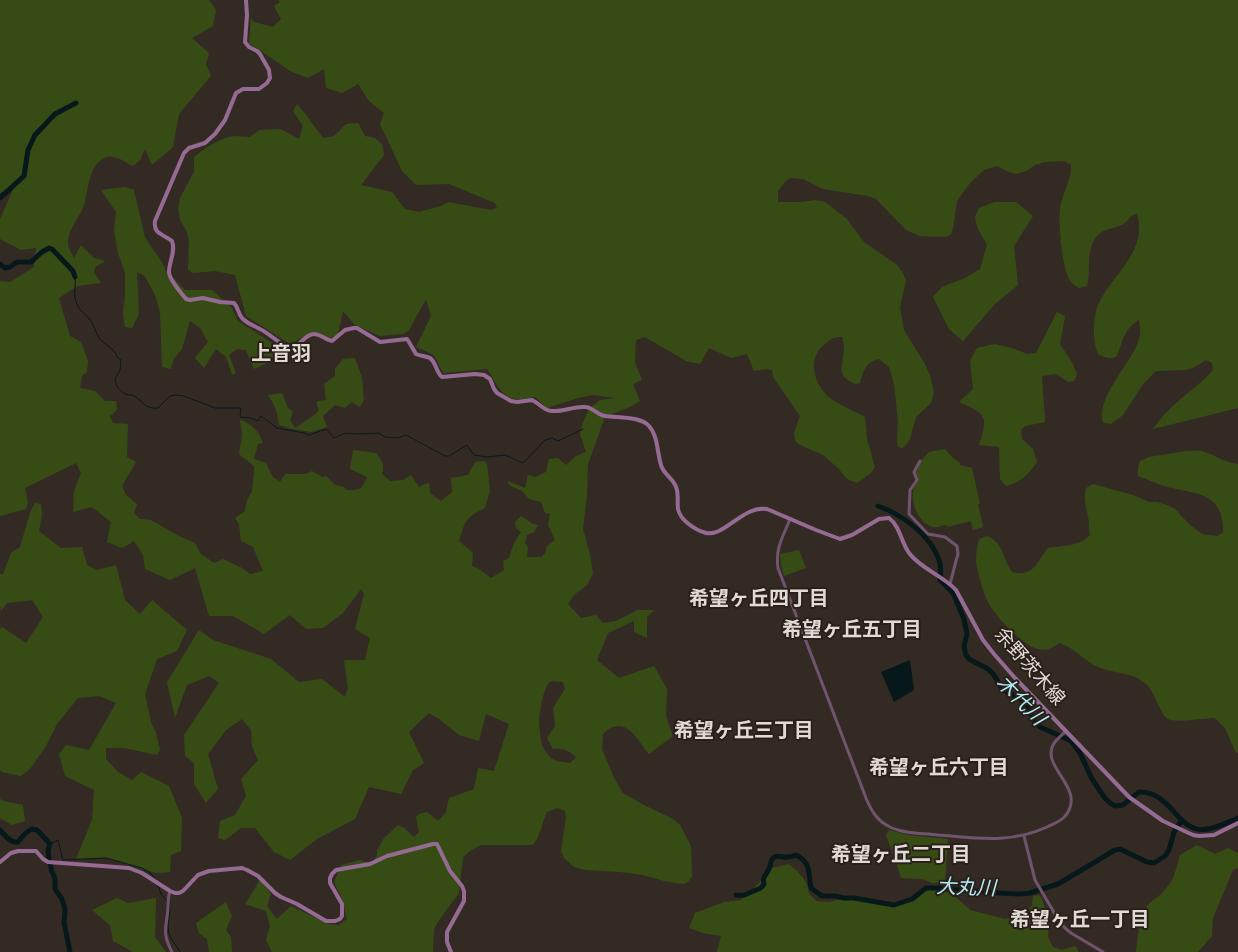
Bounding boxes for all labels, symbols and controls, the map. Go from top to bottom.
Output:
district label: 上音羽 [251,344,311,368]
district label: 希望ヶ丘四丁目 [689,589,829,613]
district label: 希望ヶ丘五丁目 [782,620,922,644]
street label: 余野茨木線 [988,625,1068,711]
water label: 木代川 [990,672,1048,732]
district label: 希望ヶ丘三丁目 [674,721,814,745]
district label: 希望ヶ丘六丁目 [869,758,1009,782]
district label: 希望ヶ丘二丁目 [831,845,971,869]
water label: 大丸川 [936,877,996,903]
district label: 希望ヶ丘一丁目 [1010,910,1150,934]

